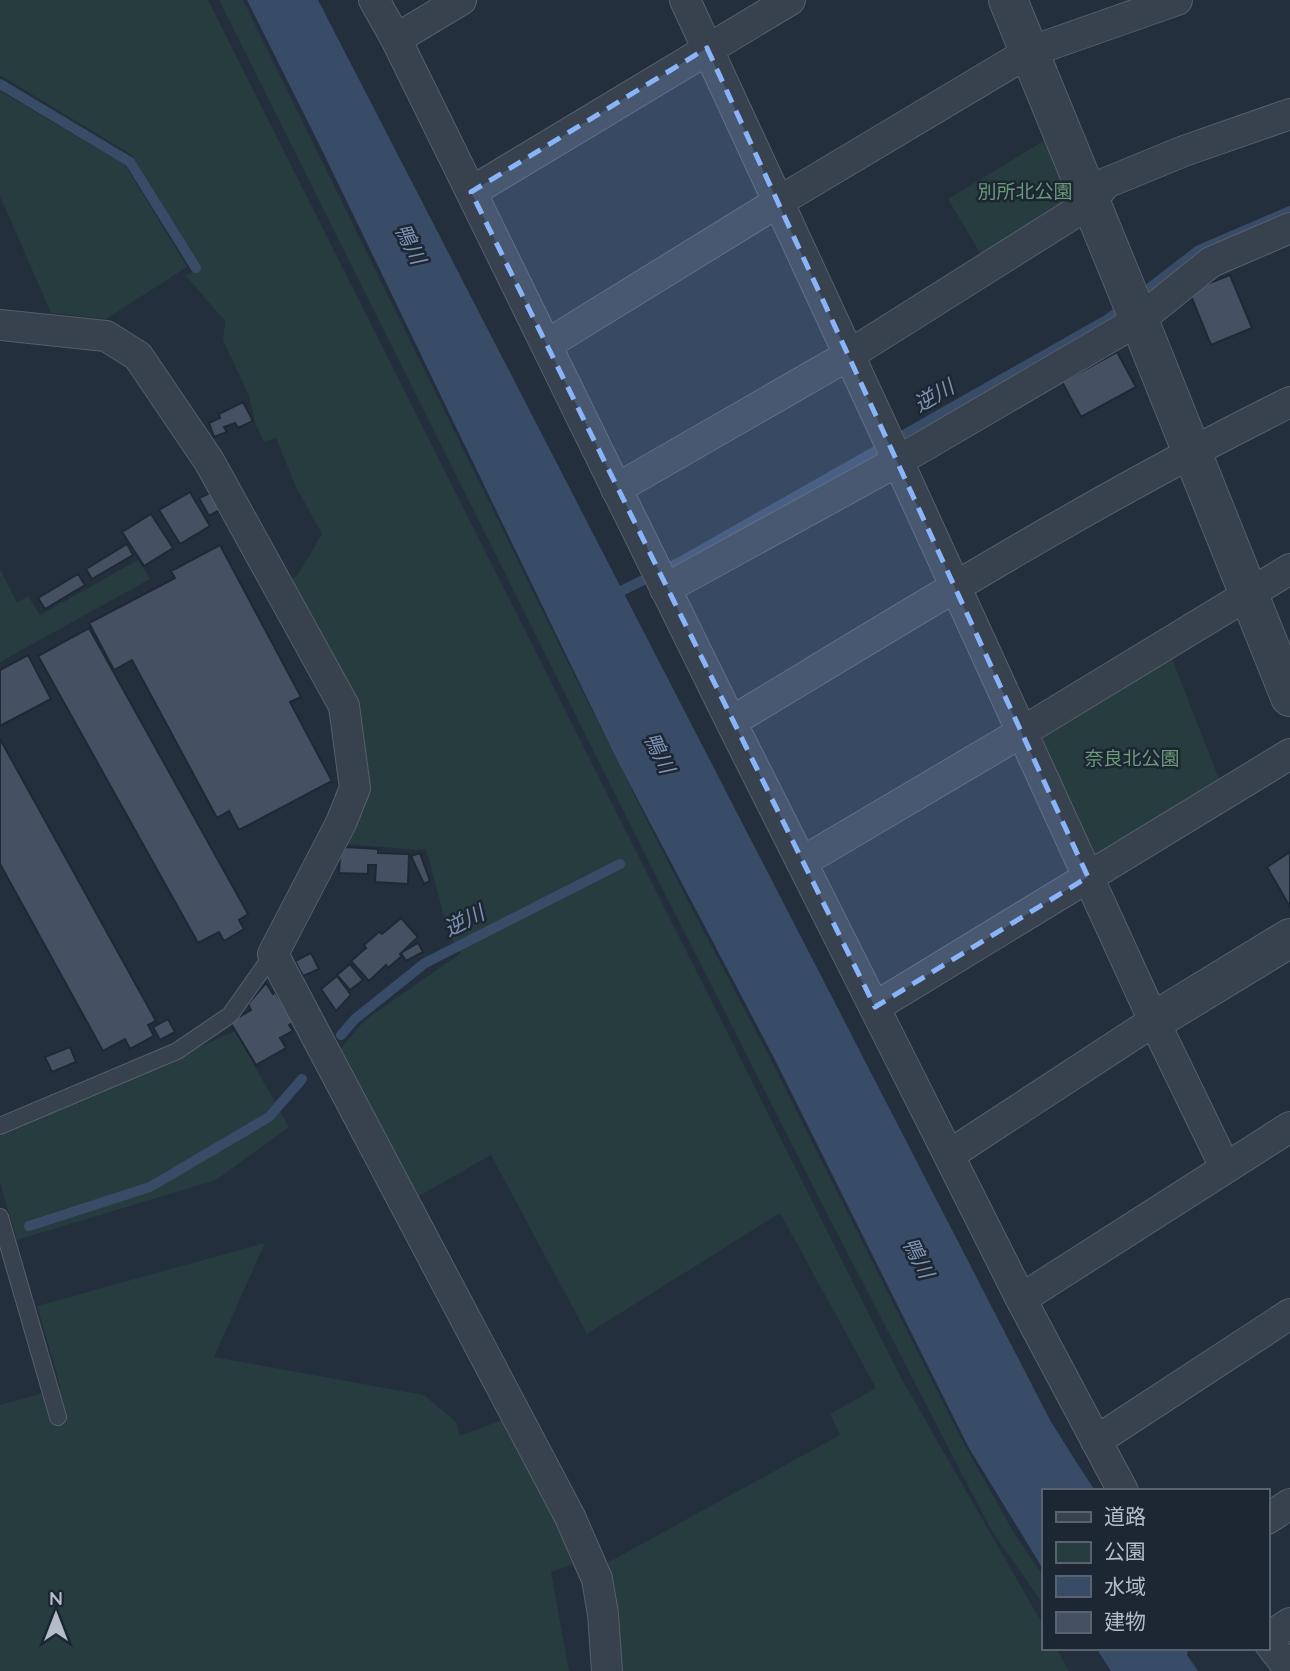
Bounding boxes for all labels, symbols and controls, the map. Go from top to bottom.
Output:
park label: 別所北公園 [977,179,1073,203]
water label: 鴨川 [390,219,433,270]
water label: 逆川 [909,372,960,417]
water label: 鴨川 [639,728,682,779]
park label: 奈良北公園 [1084,746,1180,770]
water label: 逆川 [439,898,490,941]
water label: 鴨川 [898,1233,941,1284]
legend [1042,1489,1269,1650]
text: 道路 [1104,1503,1146,1529]
text: 公園 [1104,1538,1146,1564]
text: 水域 [1104,1573,1146,1599]
north arrow [21,1580,91,1650]
text: N [49,1586,63,1610]
text: 建物 [1104,1608,1146,1634]

